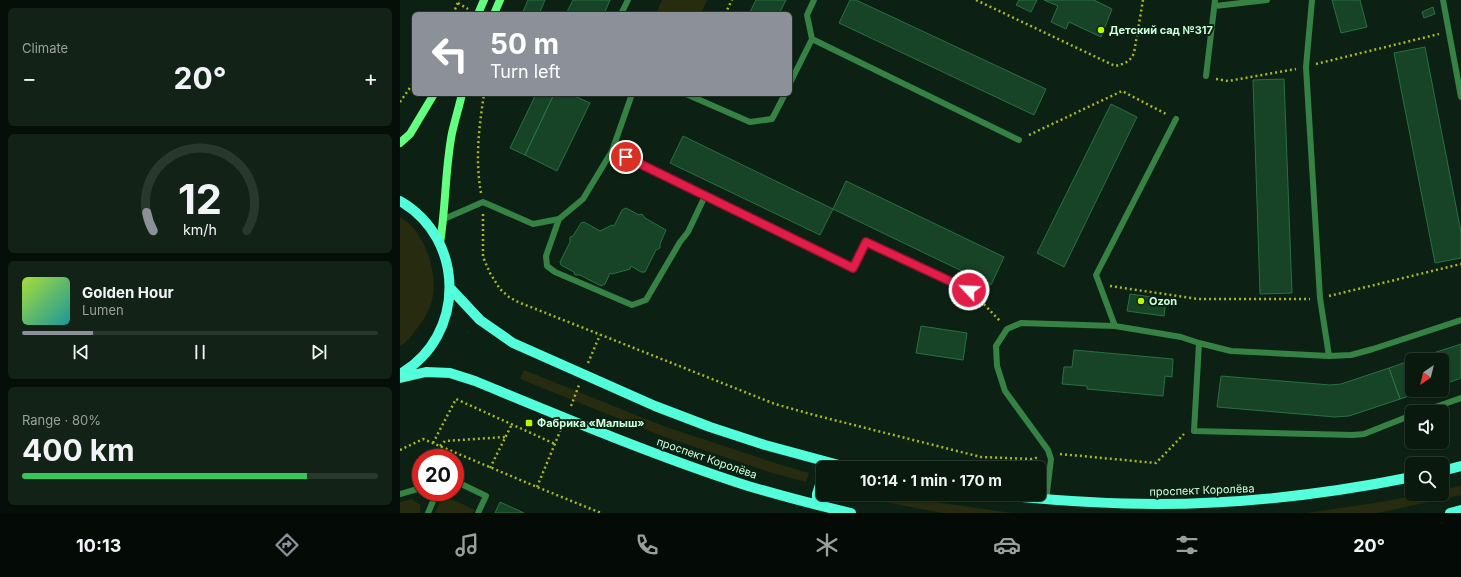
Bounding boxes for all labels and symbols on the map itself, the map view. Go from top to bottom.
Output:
place label: Детский сад №317 [1109,23,1213,37]
marker: Детский сад №317 [1096,25,1106,35]
pin [609,140,643,174]
position arrow [948,269,990,311]
place label: Ozon [1149,294,1177,308]
marker: Ozon [1136,296,1146,306]
north arrow [1405,353,1449,397]
place label: Фабрика «Малыш» [537,416,645,430]
marker: Фабрика «Малыш» [524,418,534,428]
street label: проспект Королёва [655,434,759,482]
speed limit sign: 20 [412,449,464,501]
street label: проспект Королёва [1149,481,1255,499]

